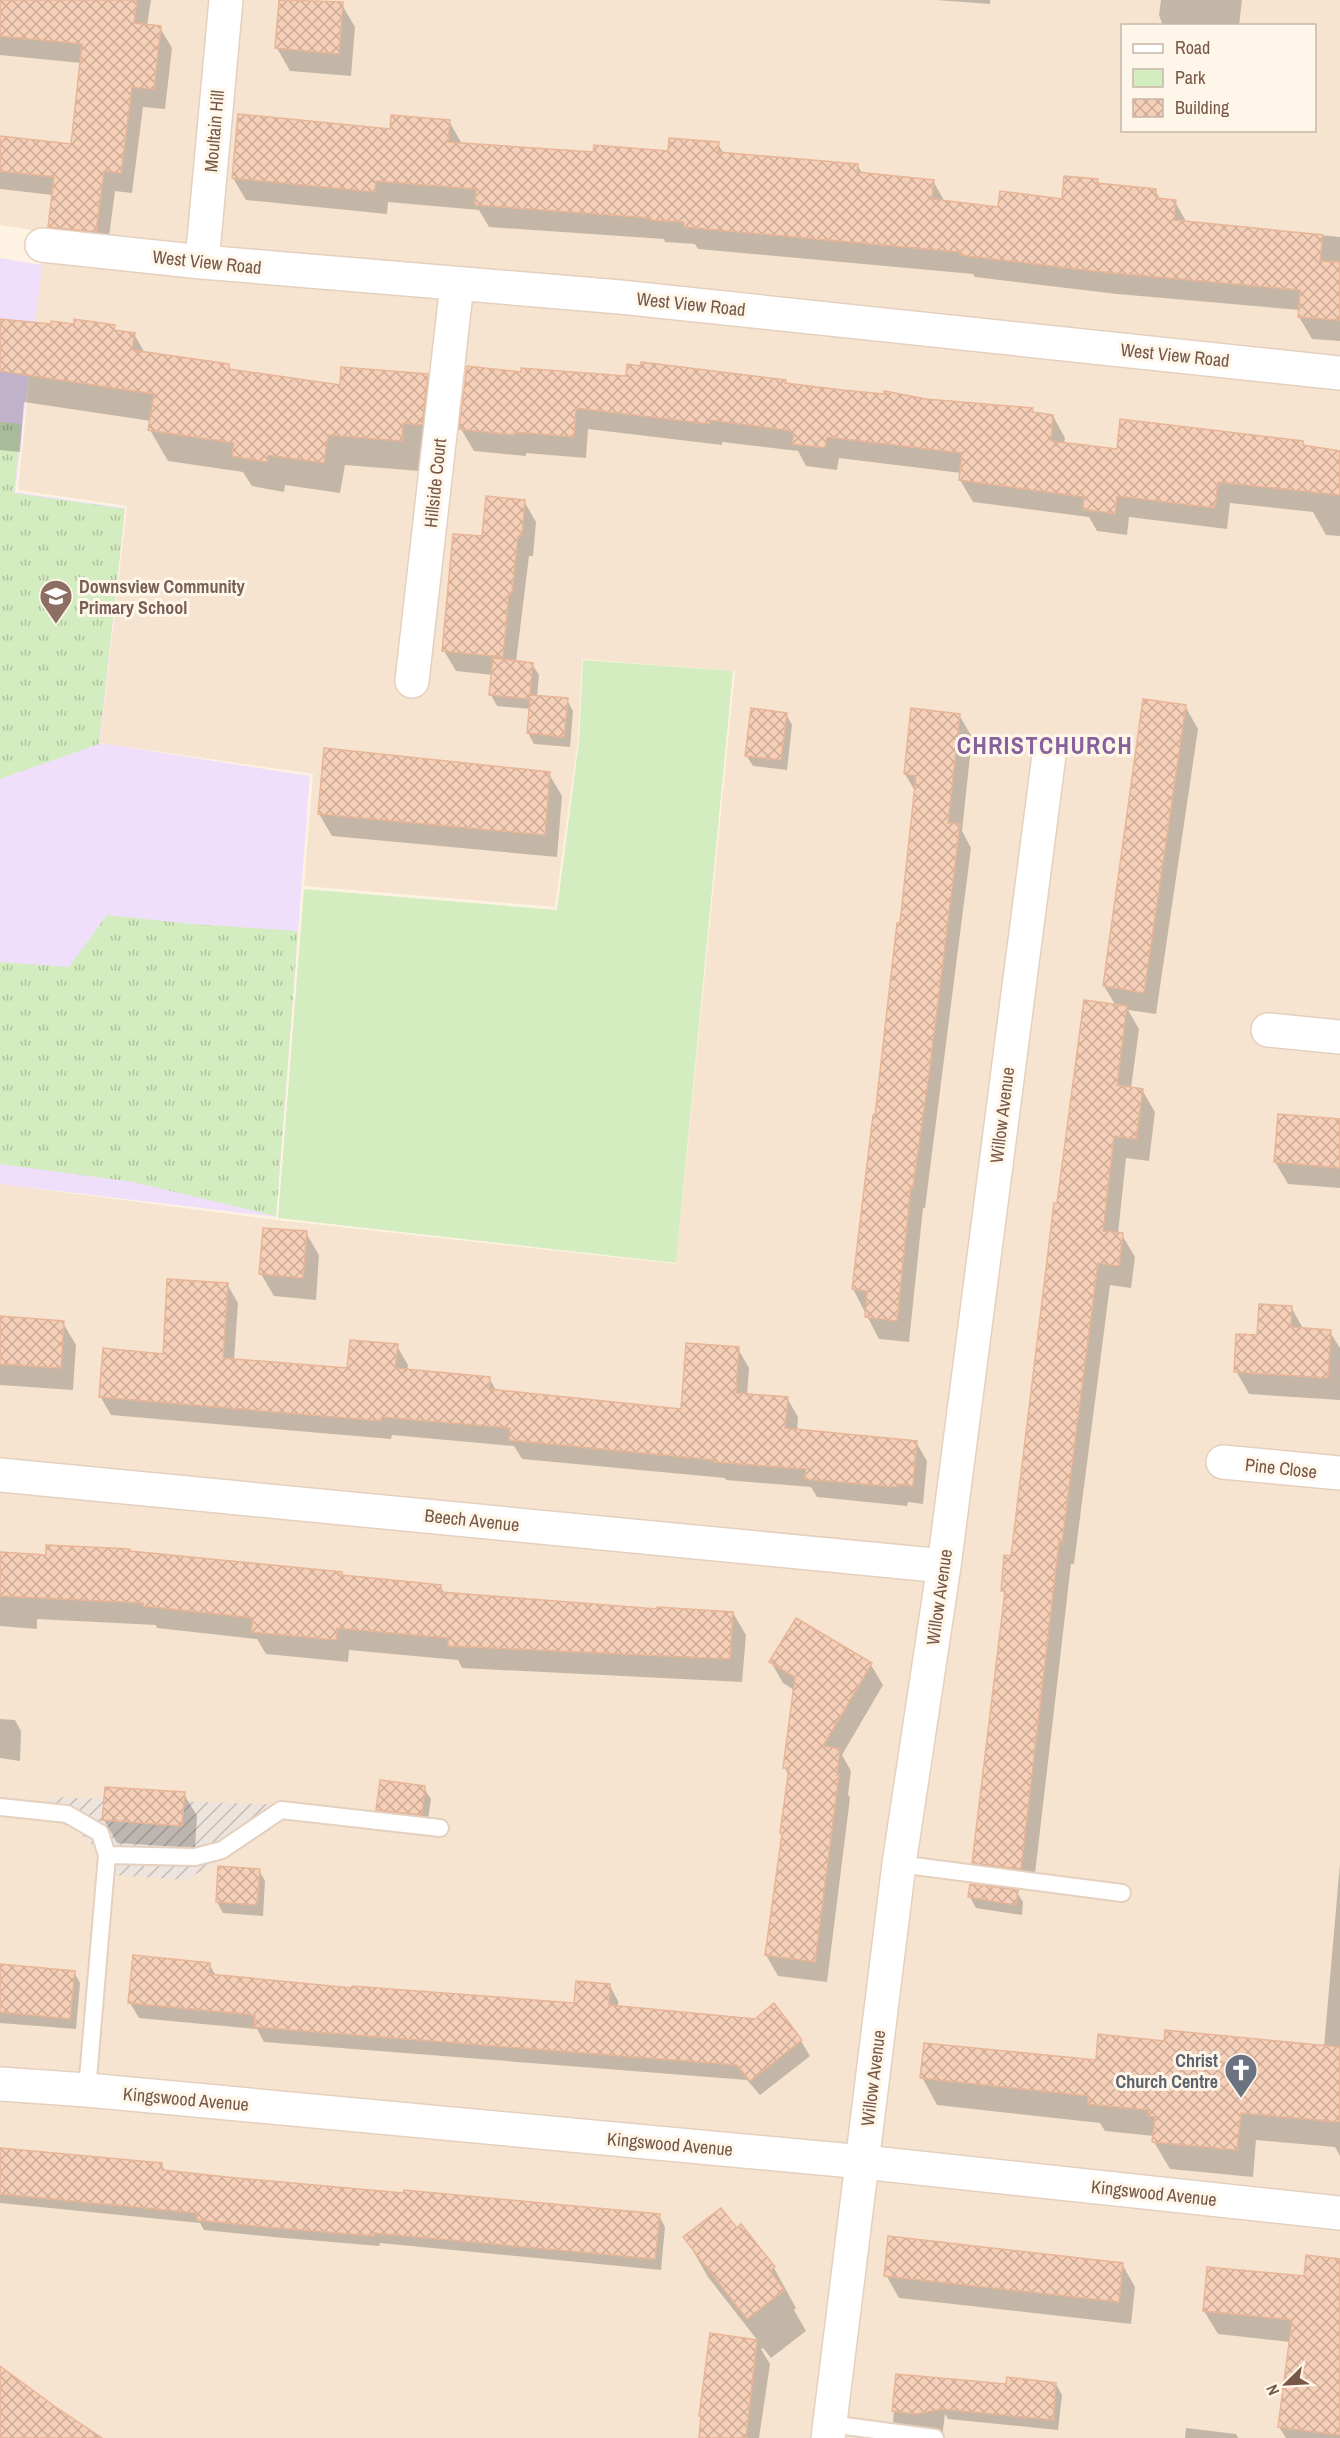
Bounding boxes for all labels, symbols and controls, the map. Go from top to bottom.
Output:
legend [1121,24,1316,132]
text: Road [1175,35,1210,60]
text: Park [1175,65,1206,90]
street label: Moultain Hill [198,89,230,173]
text: Building [1175,95,1230,120]
street label: West View Road [151,244,263,280]
street label: West View Road [635,286,747,322]
street label: West View Road [1119,337,1231,373]
street label: Hillside Court [418,437,452,529]
place label: Downsview Community Primary School [79,574,245,620]
school or university icon: Downsview Community Primary School [38,578,74,625]
district label: CHRISTCHURCH [957,729,1133,761]
street label: Willow Avenue [984,1066,1020,1164]
street label: Pine Close [1244,1452,1318,1484]
street label: Beech Avenue [423,1503,521,1537]
street label: Willow Avenue [920,1547,958,1647]
street label: Willow Avenue [855,2029,891,2127]
place label: Christ Church Centre [1115,2048,1218,2094]
church icon: Christ Church Centre [1223,2052,1259,2099]
street label: Kingswood Avenue [122,2081,250,2117]
street label: Kingswood Avenue [606,2126,734,2162]
street label: Kingswood Avenue [1090,2174,1218,2212]
north arrow [1256,2354,1316,2414]
text: N [1260,2381,1284,2399]

